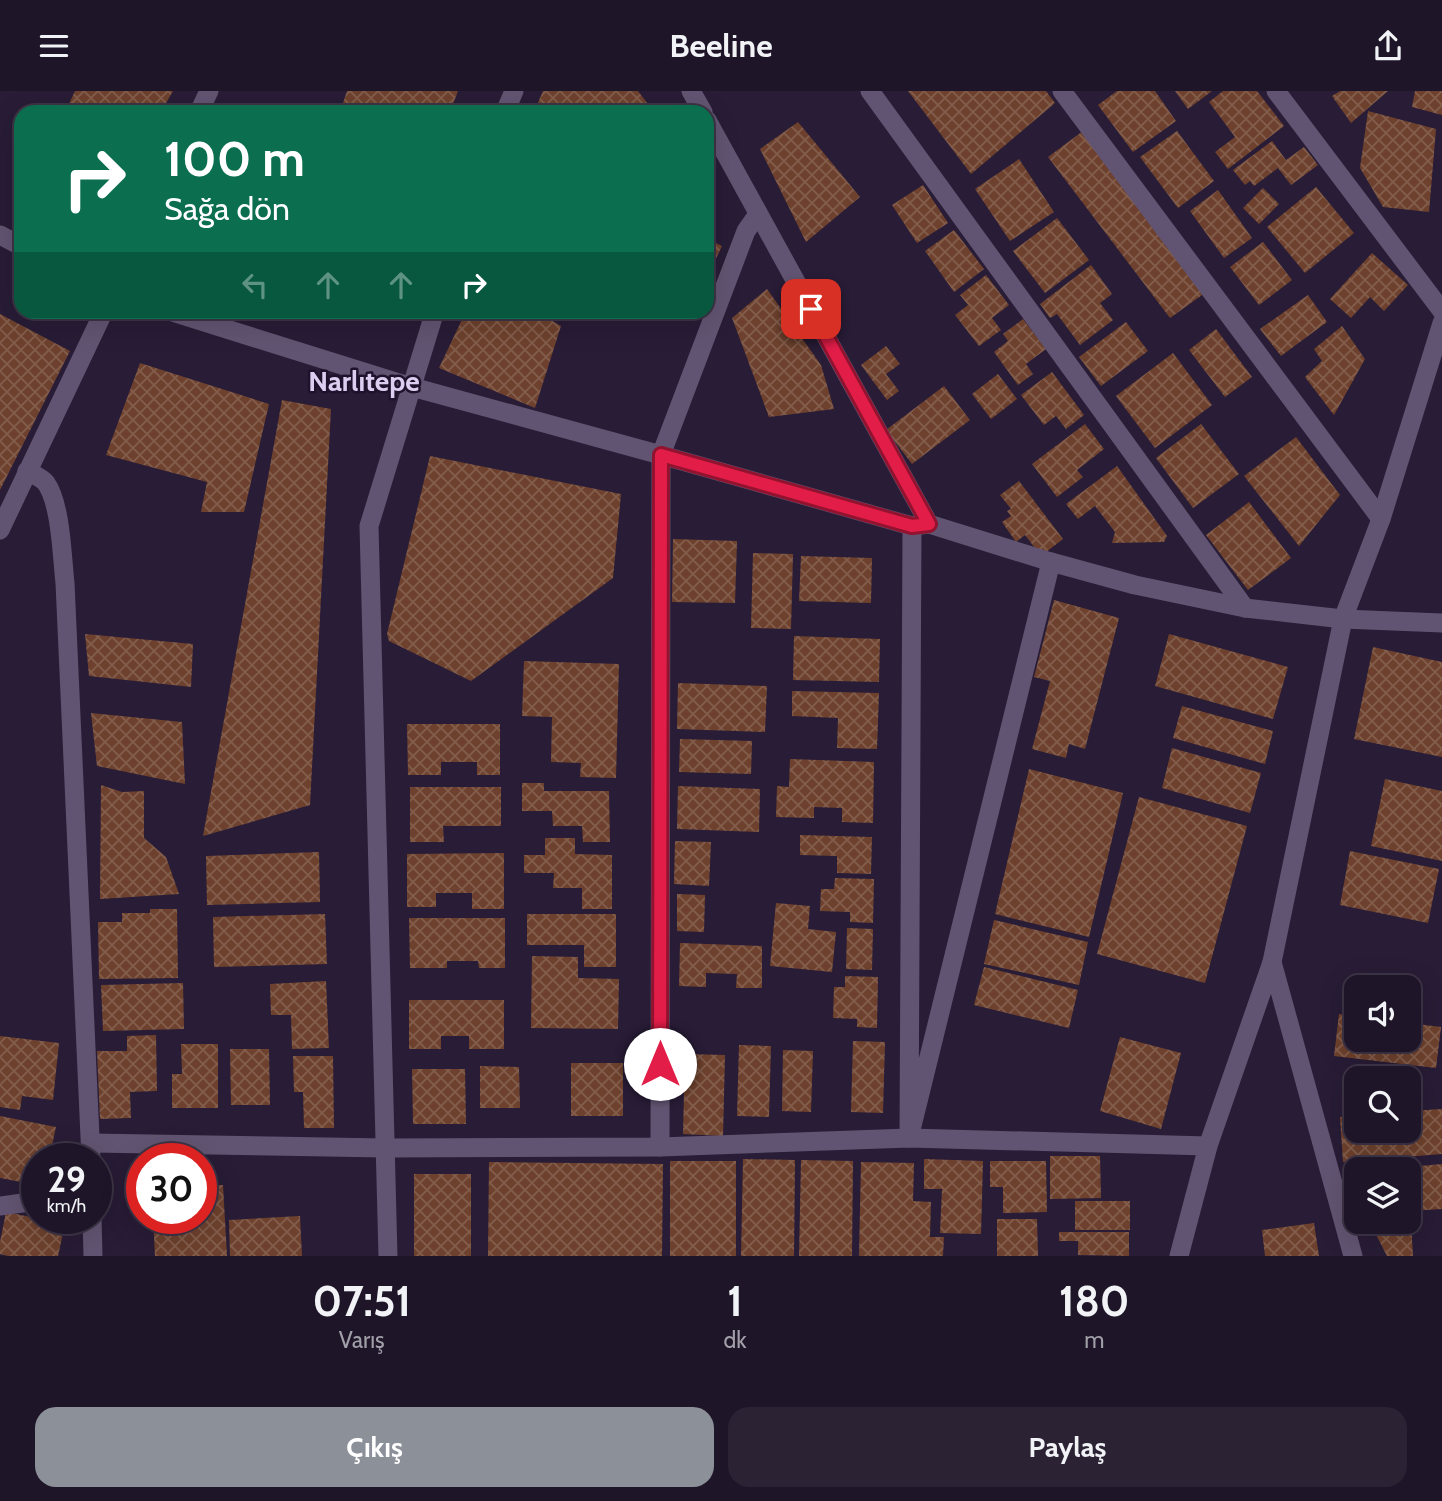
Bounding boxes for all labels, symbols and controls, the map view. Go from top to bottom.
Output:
text: Beeline [669,26,773,65]
icon: menu [35,27,73,65]
icon: share [1369,27,1407,65]
text: 100 m [164,129,305,188]
icon: right [49,133,140,224]
text: Sağa dön [164,189,290,228]
icon: left [236,266,274,304]
icon: ahead [309,266,347,304]
icon: ahead [382,266,420,304]
icon: right [455,266,493,304]
pin [781,279,841,339]
icon: arrive [792,290,830,328]
district label: Narlıtepe [308,364,420,398]
map controls [1344,975,1421,1234]
button: sound [1344,975,1421,1052]
position arrow [623,1027,697,1101]
button: search [1344,1066,1421,1143]
speed limit sign: 30 [126,1143,217,1234]
button: layers [1344,1157,1421,1234]
text: 29 [47,1158,86,1201]
text: km/h [47,1195,86,1217]
text: 07:51 [312,1275,411,1327]
text: 1 [727,1275,743,1327]
text: 180 [1059,1275,1130,1327]
text: Varış [339,1326,385,1354]
text: dk [723,1326,747,1354]
text: m [1084,1326,1104,1354]
button: Çıkış [35,1407,714,1487]
button: Paylaş [728,1407,1407,1487]

